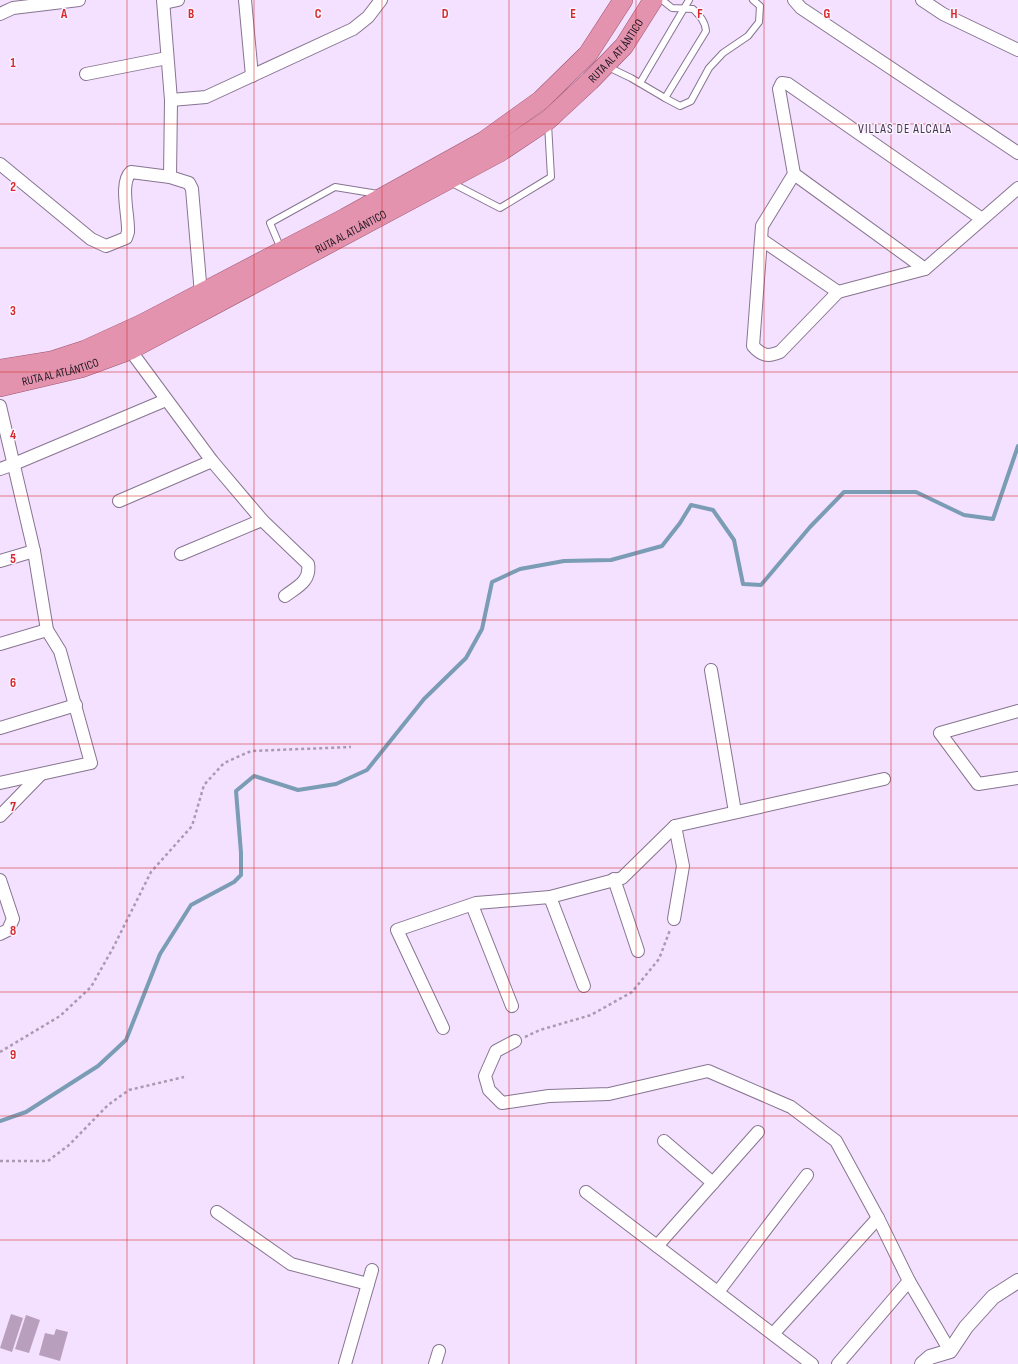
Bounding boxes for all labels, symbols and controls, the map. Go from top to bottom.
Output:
text: A [60,6,68,22]
text: B [188,6,194,22]
text: C [315,6,322,22]
text: D [442,6,449,22]
text: E [570,6,576,22]
text: F [697,6,703,22]
text: G [824,6,831,22]
text: H [951,6,958,22]
street label: RUTA AL ATLÁNTICO [585,16,647,86]
text: 1 [10,55,16,71]
district label: VILLAS DE ALCALA [858,121,952,137]
text: 2 [10,179,16,195]
street label: RUTA AL ATLÁNTICO [313,207,389,257]
text: 3 [10,303,16,319]
street label: RUTA AL ATLÁNTICO [20,355,101,389]
text: 4 [10,427,16,443]
text: 5 [10,551,16,567]
text: 6 [10,675,16,691]
text: 7 [10,799,16,815]
text: 8 [10,923,16,939]
text: 9 [10,1047,16,1063]

